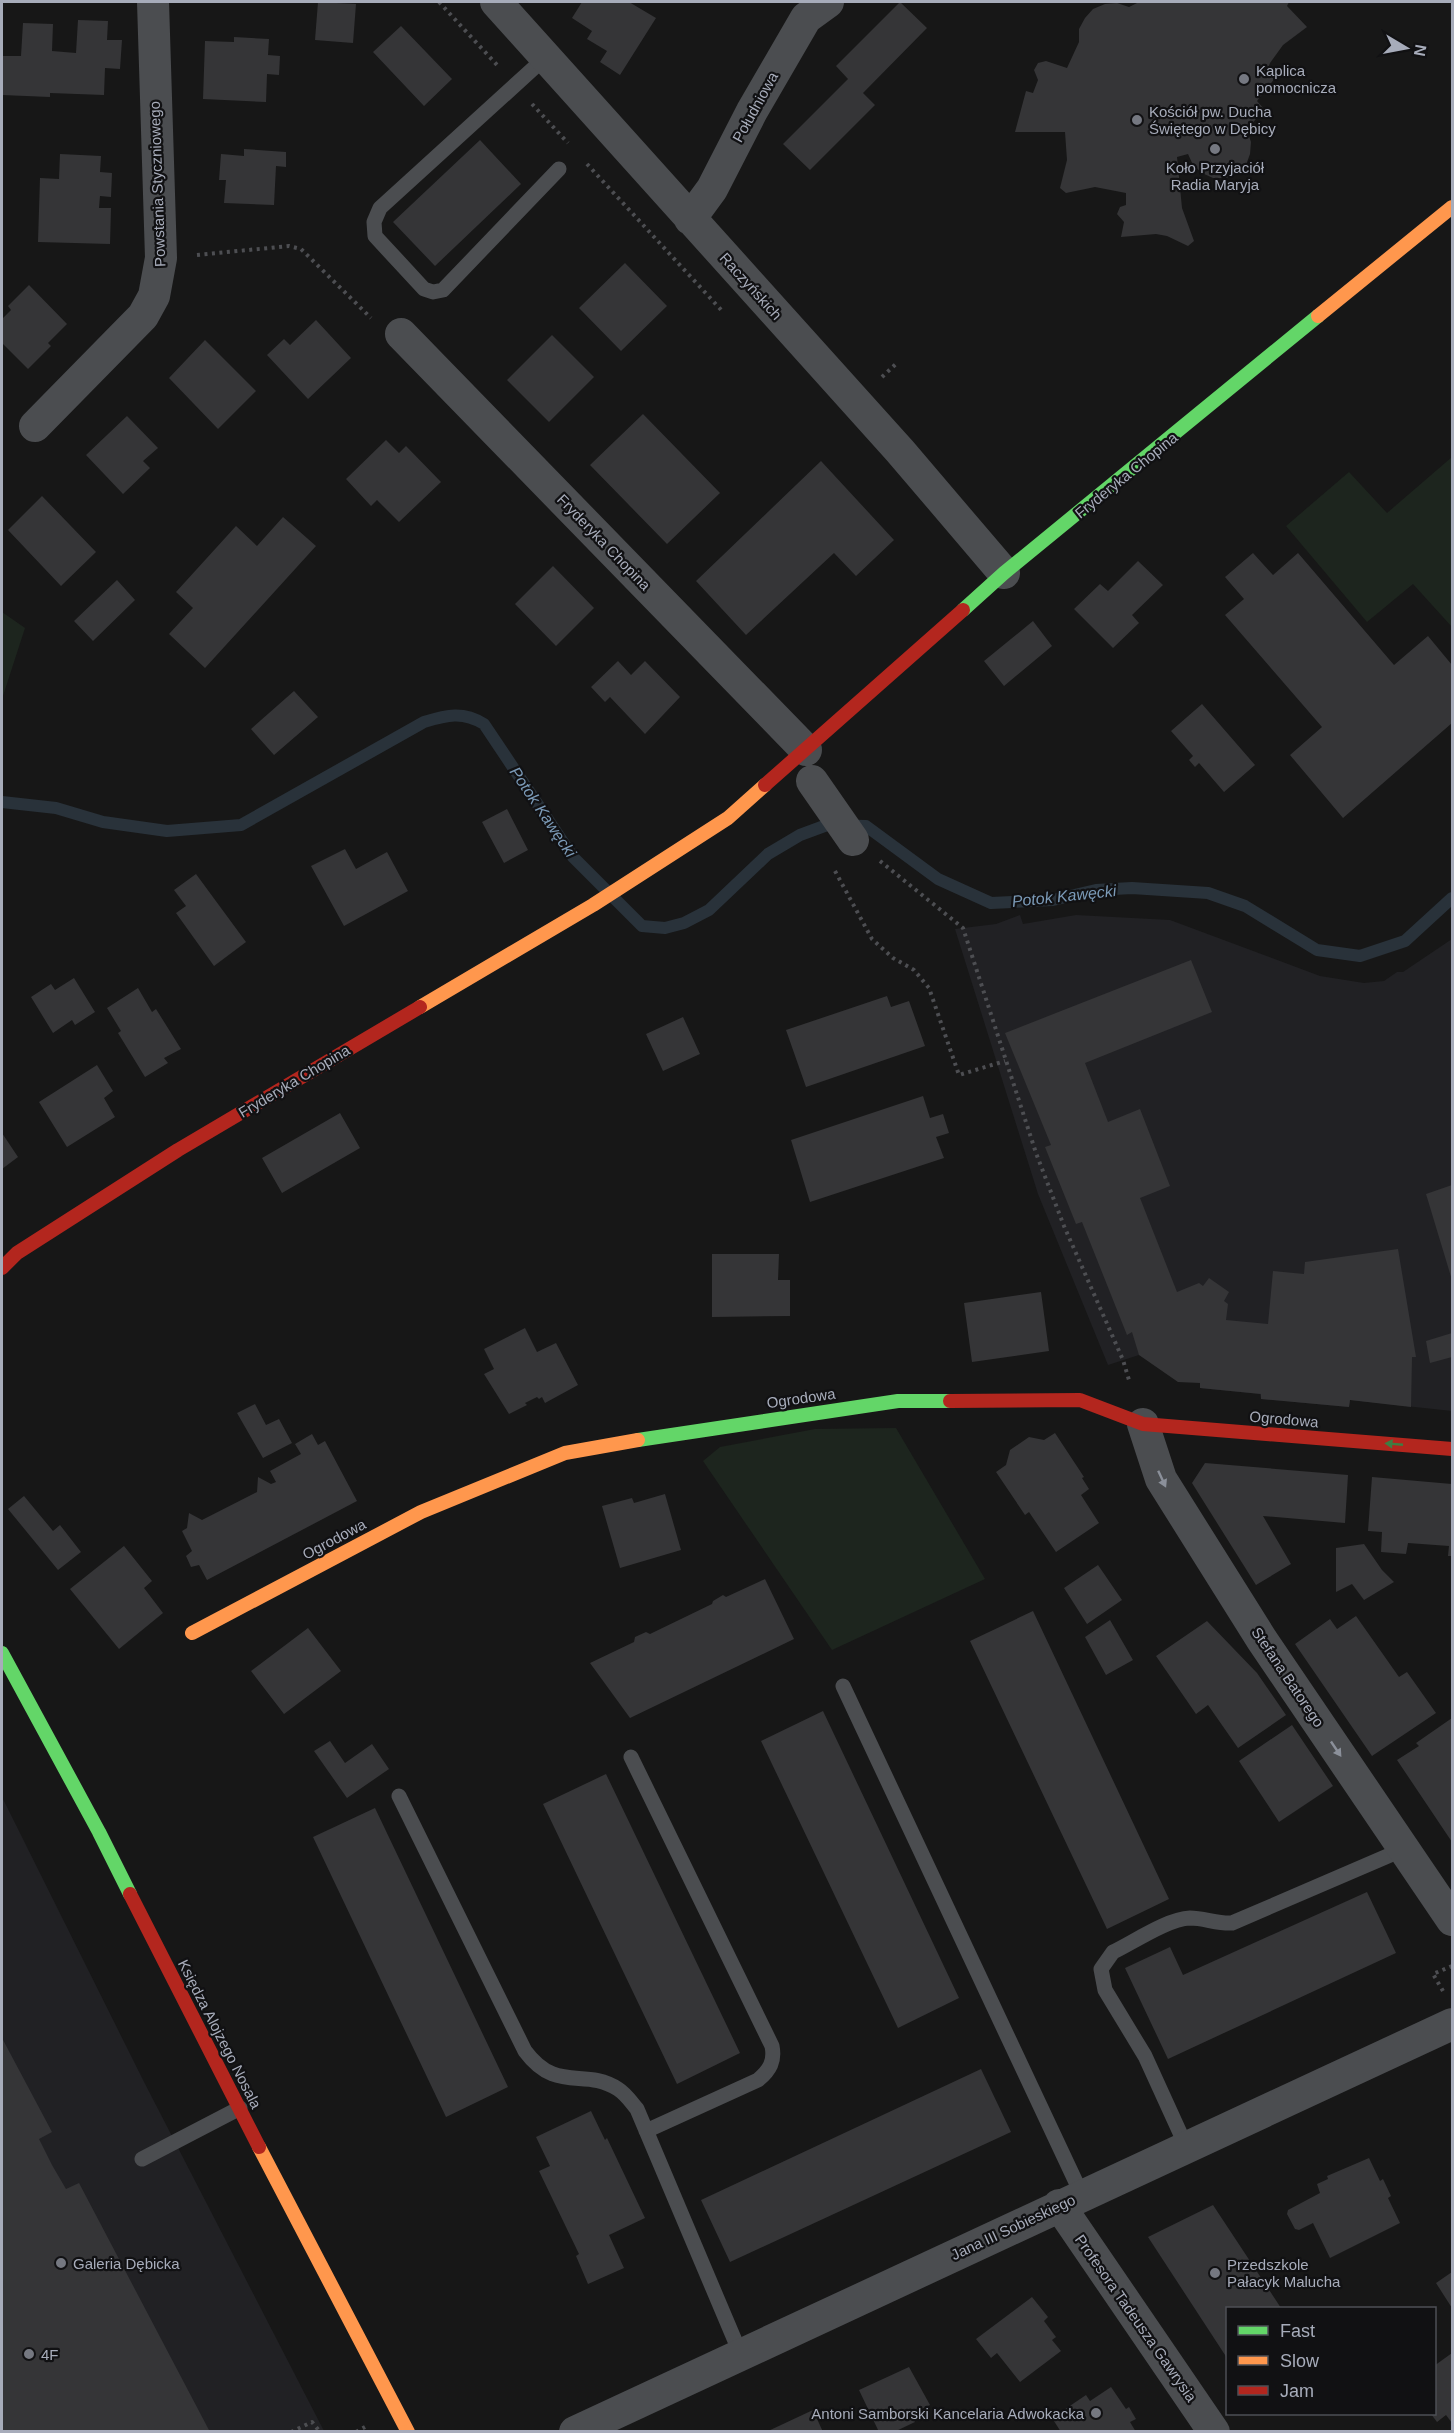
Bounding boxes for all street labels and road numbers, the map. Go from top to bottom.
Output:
street label: Południowa [729,68,782,145]
street label: Powstania Styczniowego [146,101,168,267]
street label: Raczyńskich [717,249,785,323]
street label: Fryderyka Chopina [1071,428,1181,521]
street label: Fryderyka Chopina [554,491,655,594]
street label: Fryderyka Chopina [235,1041,353,1121]
street label: Ogrodowa [766,1385,837,1411]
street label: Ogrodowa [1249,1408,1320,1431]
street label: Ogrodowa [299,1515,369,1563]
street label: Stefana Batorego [1248,1624,1328,1730]
street label: Księdza Alojzego Nosala [175,1957,265,2112]
street label: Jana III Sobieskiego [948,2191,1078,2263]
street label: Profesora Tadeusza Gawrysia [1072,2231,1201,2405]

